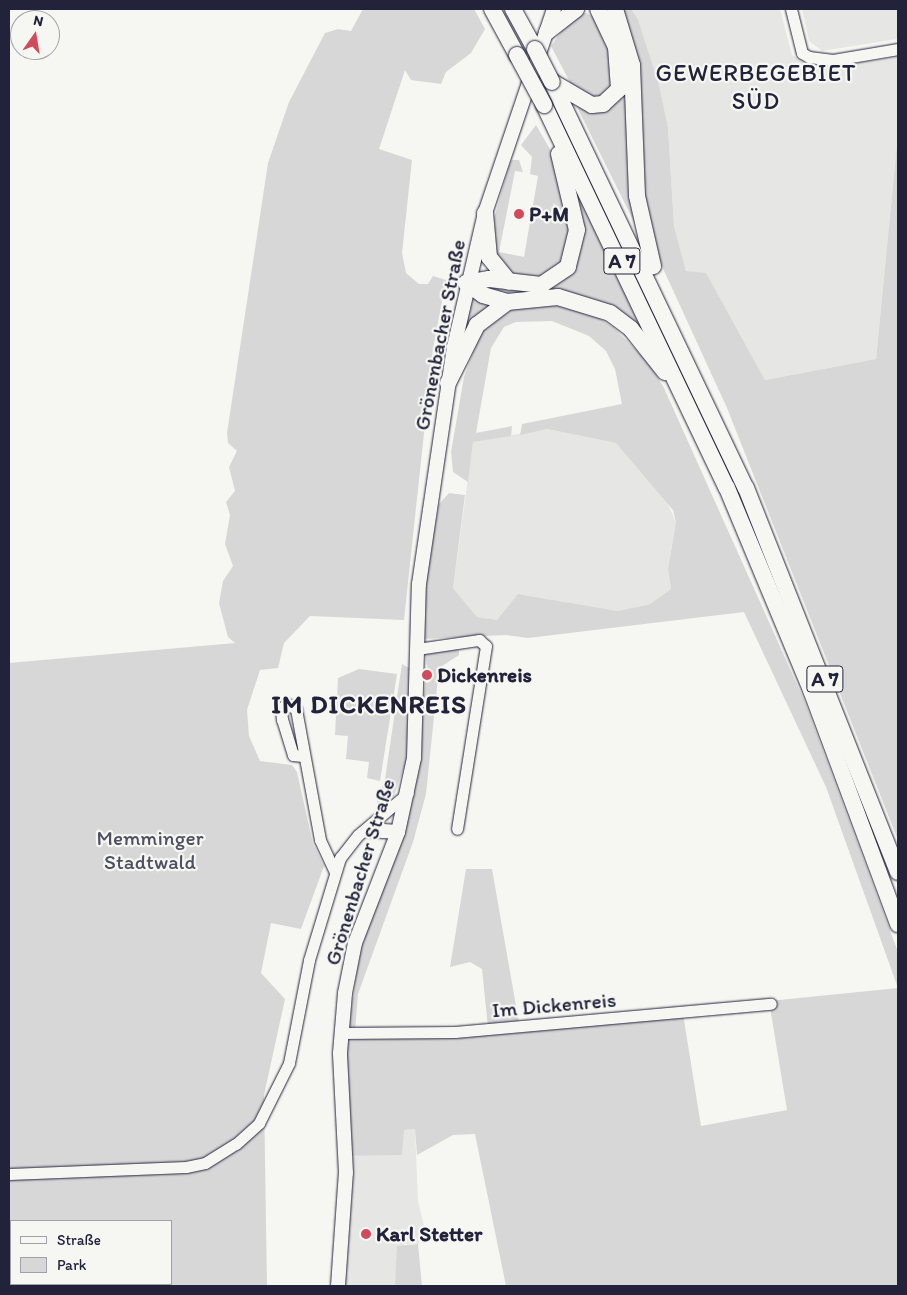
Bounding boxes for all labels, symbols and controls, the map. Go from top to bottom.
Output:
north arrow [10,10,60,60]
text: N [32,12,45,30]
district label: GEWERBEGEBIET SÜD [655,59,857,115]
place label: P+M [529,201,569,227]
marker: P+M [513,208,525,220]
street label: Grönenbacher Straße [409,238,471,432]
road number: A 7 [603,244,641,278]
place label: Dickenreis [437,662,532,688]
road number: A 7 [806,662,844,696]
marker: Dickenreis [421,669,433,681]
district label: IM DICKENREIS [269,689,469,721]
street label: Grönenbacher Straße [320,776,400,968]
park label: Memminger Stadtwald [96,825,204,875]
street label: Im Dickenreis [491,987,617,1023]
legend [10,1220,172,1285]
place label: Karl Stetter [376,1221,482,1247]
marker: Karl Stetter [360,1228,372,1240]
text: Straße [57,1231,101,1249]
text: Park [57,1256,87,1274]

